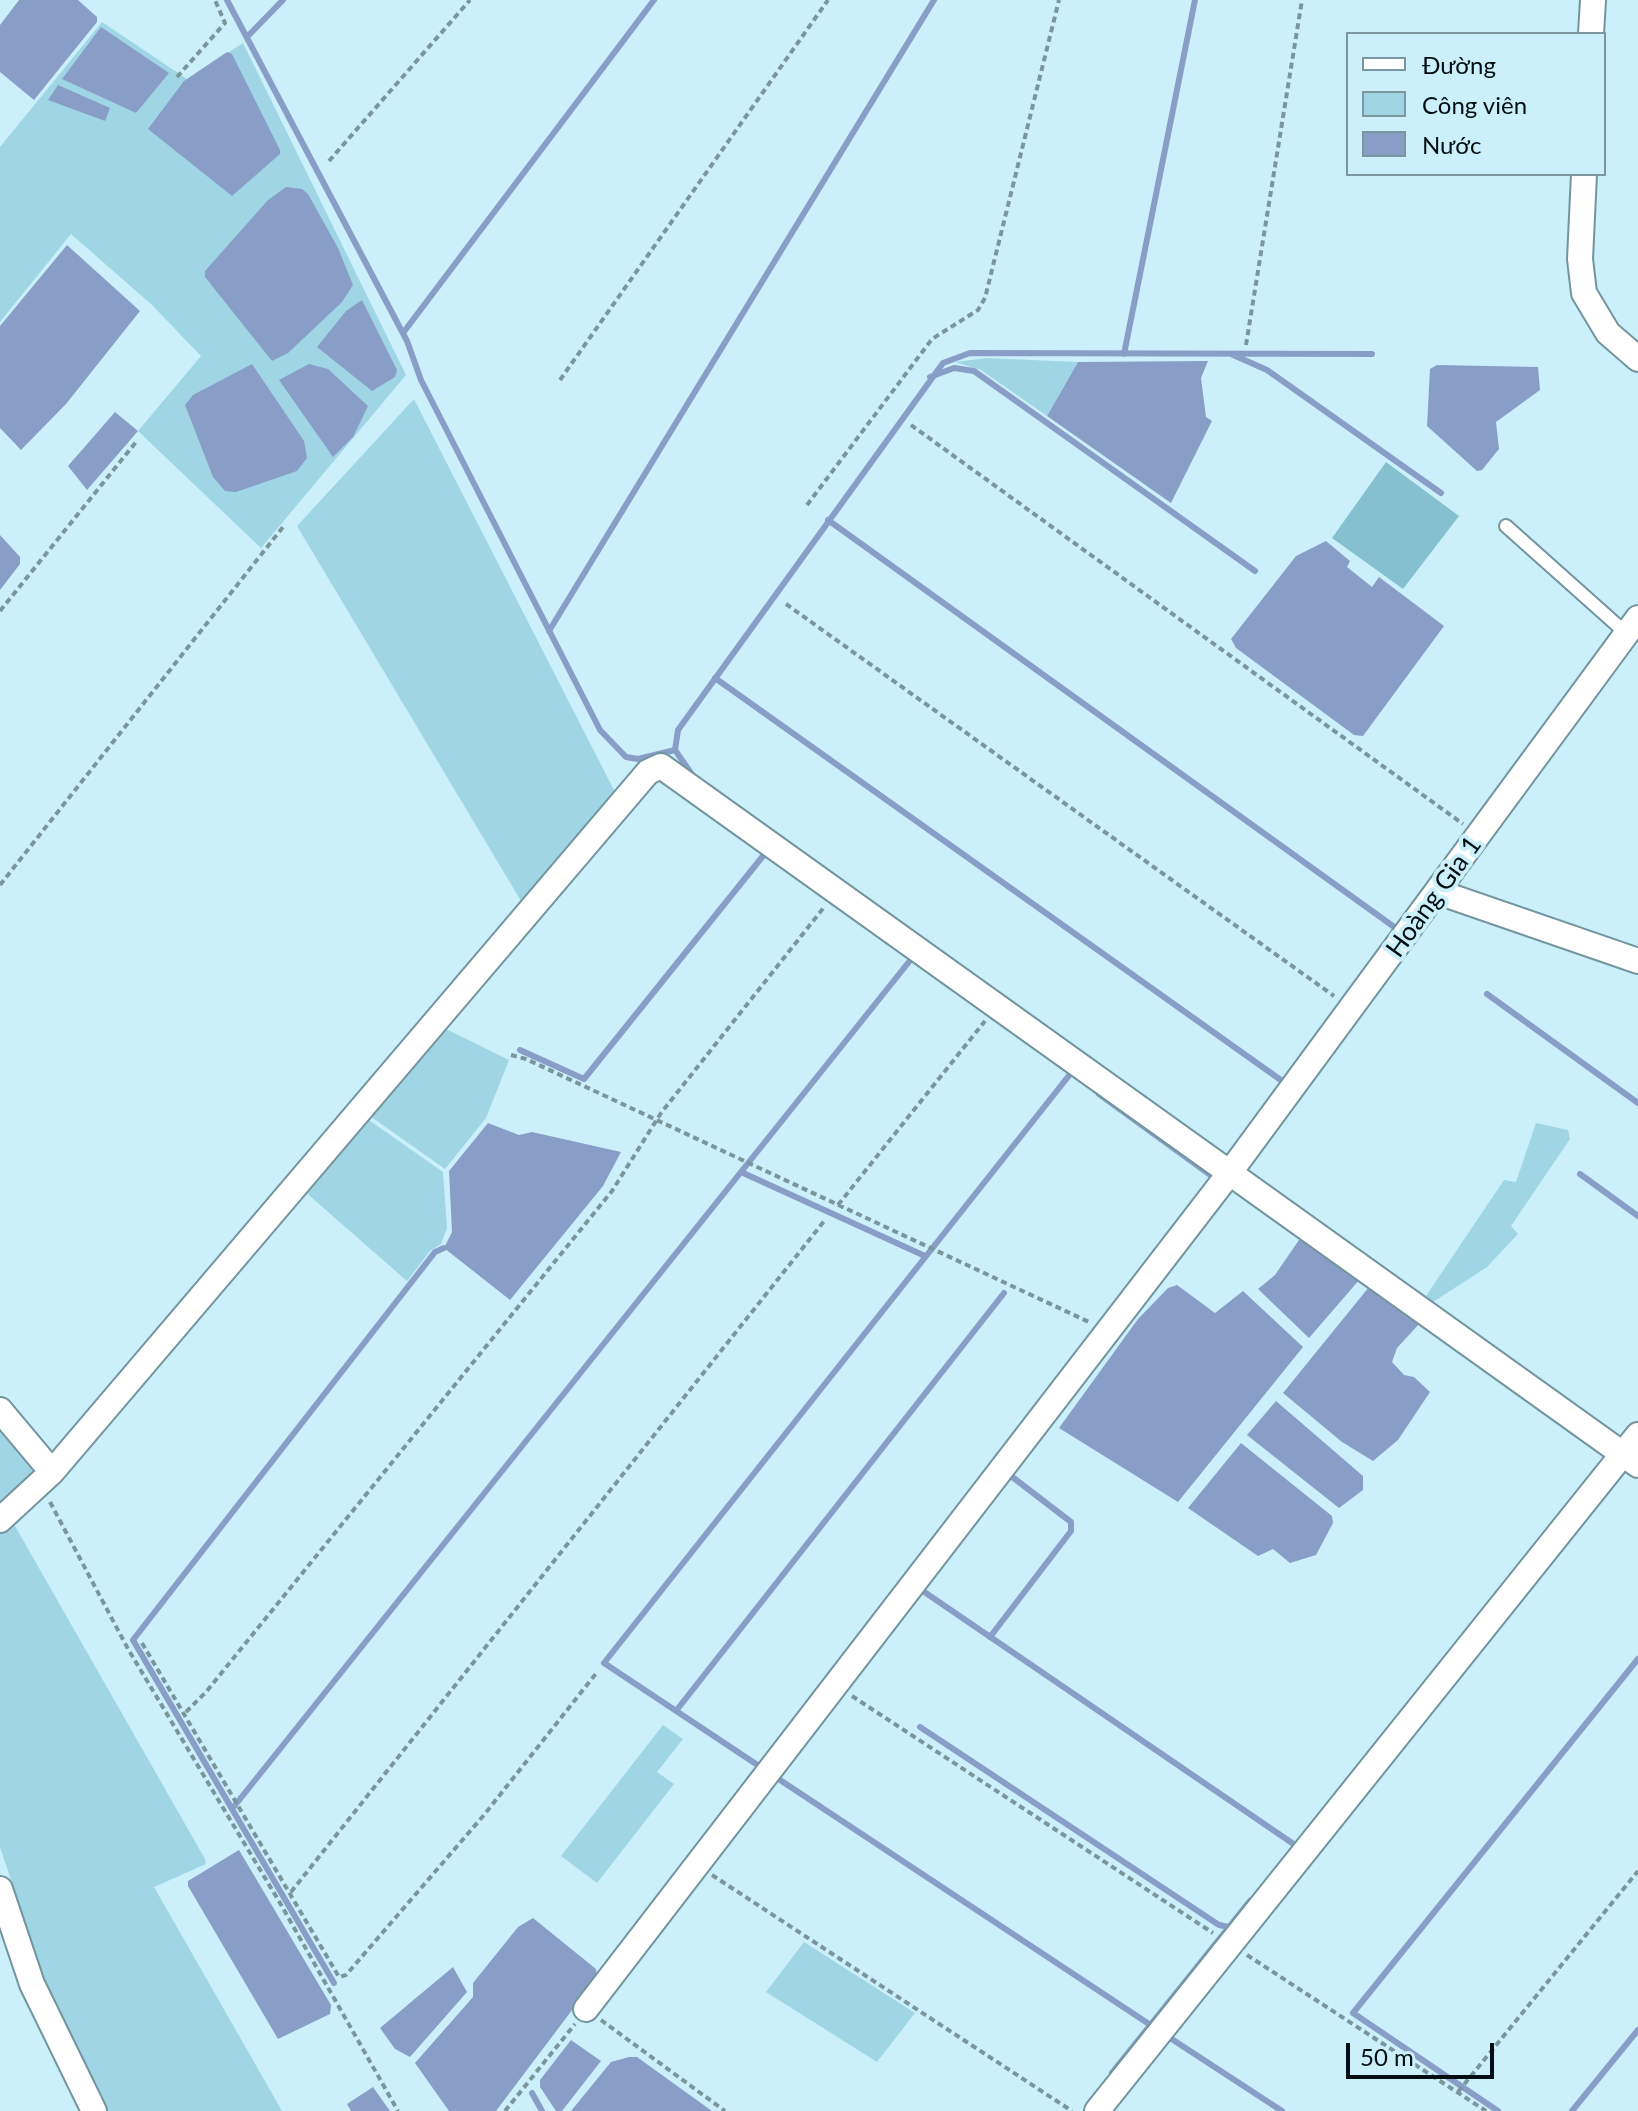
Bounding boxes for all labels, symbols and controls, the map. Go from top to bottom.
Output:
legend [1346,32,1606,176]
text: Đường [1422,50,1496,79]
text: Công viên [1422,90,1527,119]
text: Nước [1422,130,1481,159]
street label: Hoàng Gia 1 [1380,831,1488,963]
scale bar [1350,2027,1498,2077]
text: 50 m [1360,2042,1414,2071]

